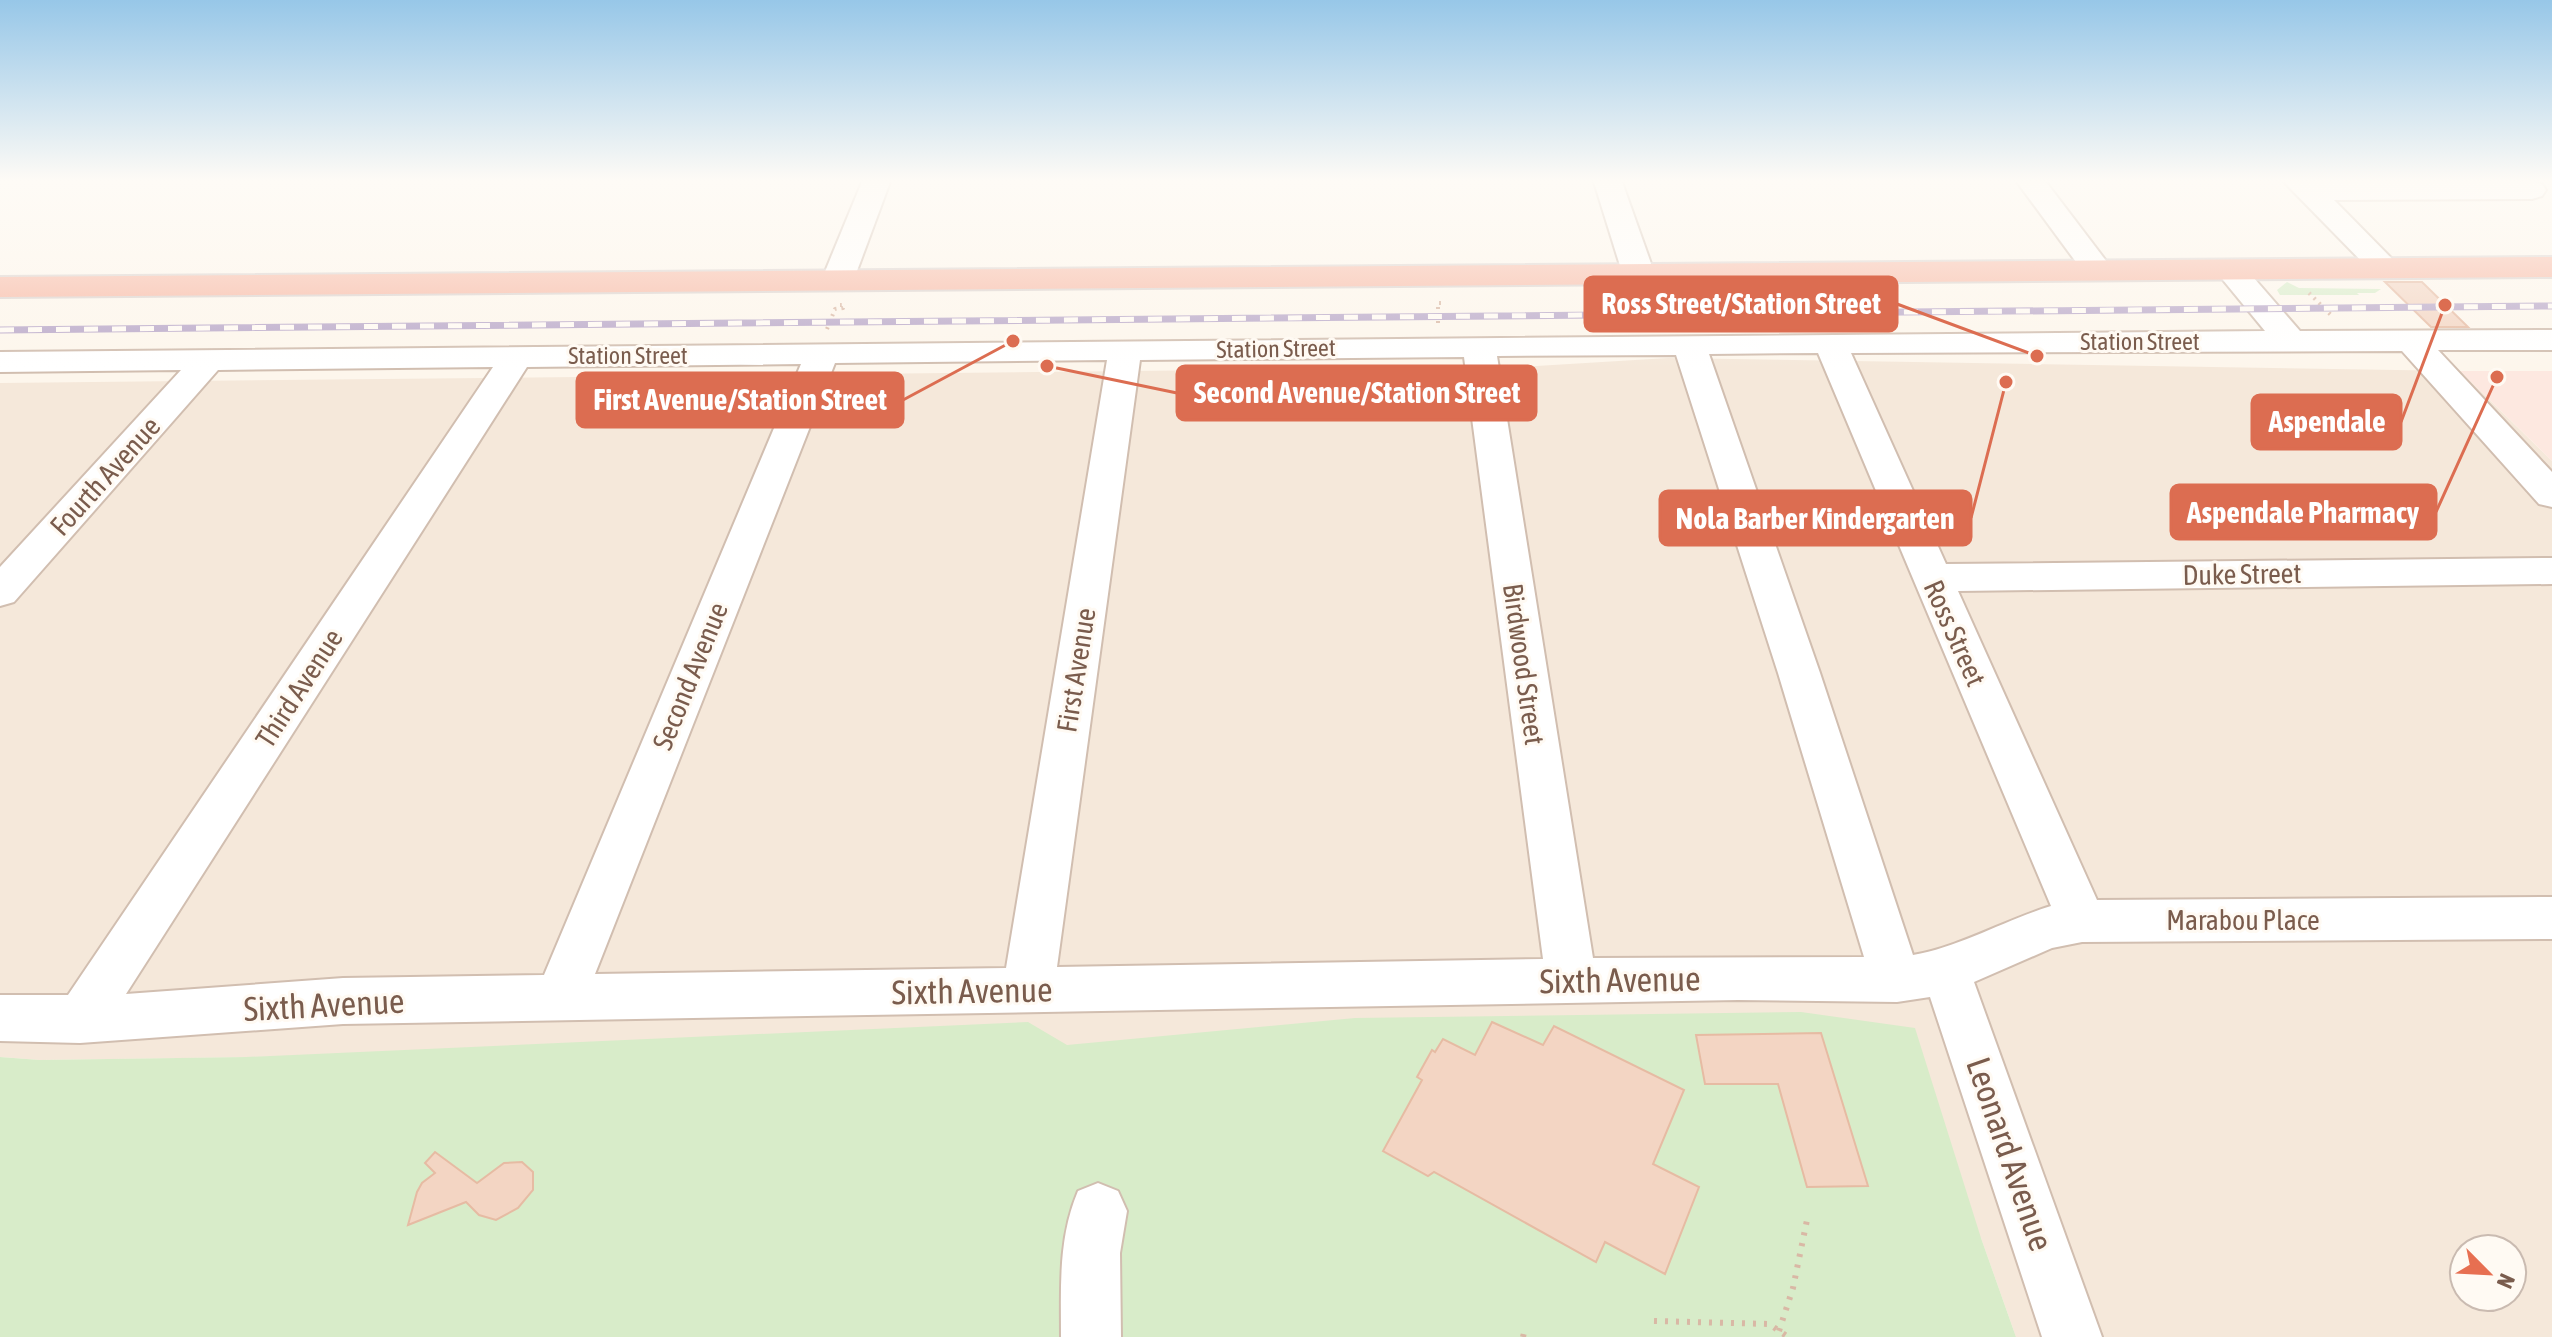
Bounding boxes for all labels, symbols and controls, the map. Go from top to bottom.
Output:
callout: Ross Street/Station Street [1585,277,1897,331]
text: Ross Street/Station Street [1601,286,1881,320]
street label: Station Street [2080,328,2200,355]
street label: Station Street [1216,334,1336,363]
street label: Station Street [568,342,688,369]
callout: Second Avenue/Station Street [1177,366,1536,420]
callout: First Avenue/Station Street [577,373,903,427]
text: Second Avenue/Station Street [1194,375,1521,409]
text: First Avenue/Station Street [593,382,887,416]
callout: Aspendale [2252,395,2401,449]
text: Aspendale [2267,404,2386,438]
street label: Fourth Avenue [43,410,167,542]
callout: Aspendale Pharmacy [2171,485,2436,539]
callout: Nola Barber Kindergarten [1660,491,1971,545]
text: Aspendale Pharmacy [2186,495,2420,529]
text: Nola Barber Kindergarten [1676,501,1954,535]
street label: Duke Street [2182,557,2302,591]
street label: Ross Street [1918,575,1992,691]
street label: Birdwood Street [1497,581,1551,747]
street label: Second Avenue [646,598,734,754]
street label: First Avenue [1050,606,1102,734]
street label: Third Avenue [249,623,349,753]
street label: Marabou Place [2166,904,2320,936]
street label: Sixth Avenue [1539,959,1701,1000]
street label: Sixth Avenue [891,970,1053,1011]
street label: Sixth Avenue [243,981,405,1028]
street label: Leonard Avenue [1959,1052,2062,1256]
north arrow [2448,1233,2528,1313]
text: N [2492,1270,2521,1292]

